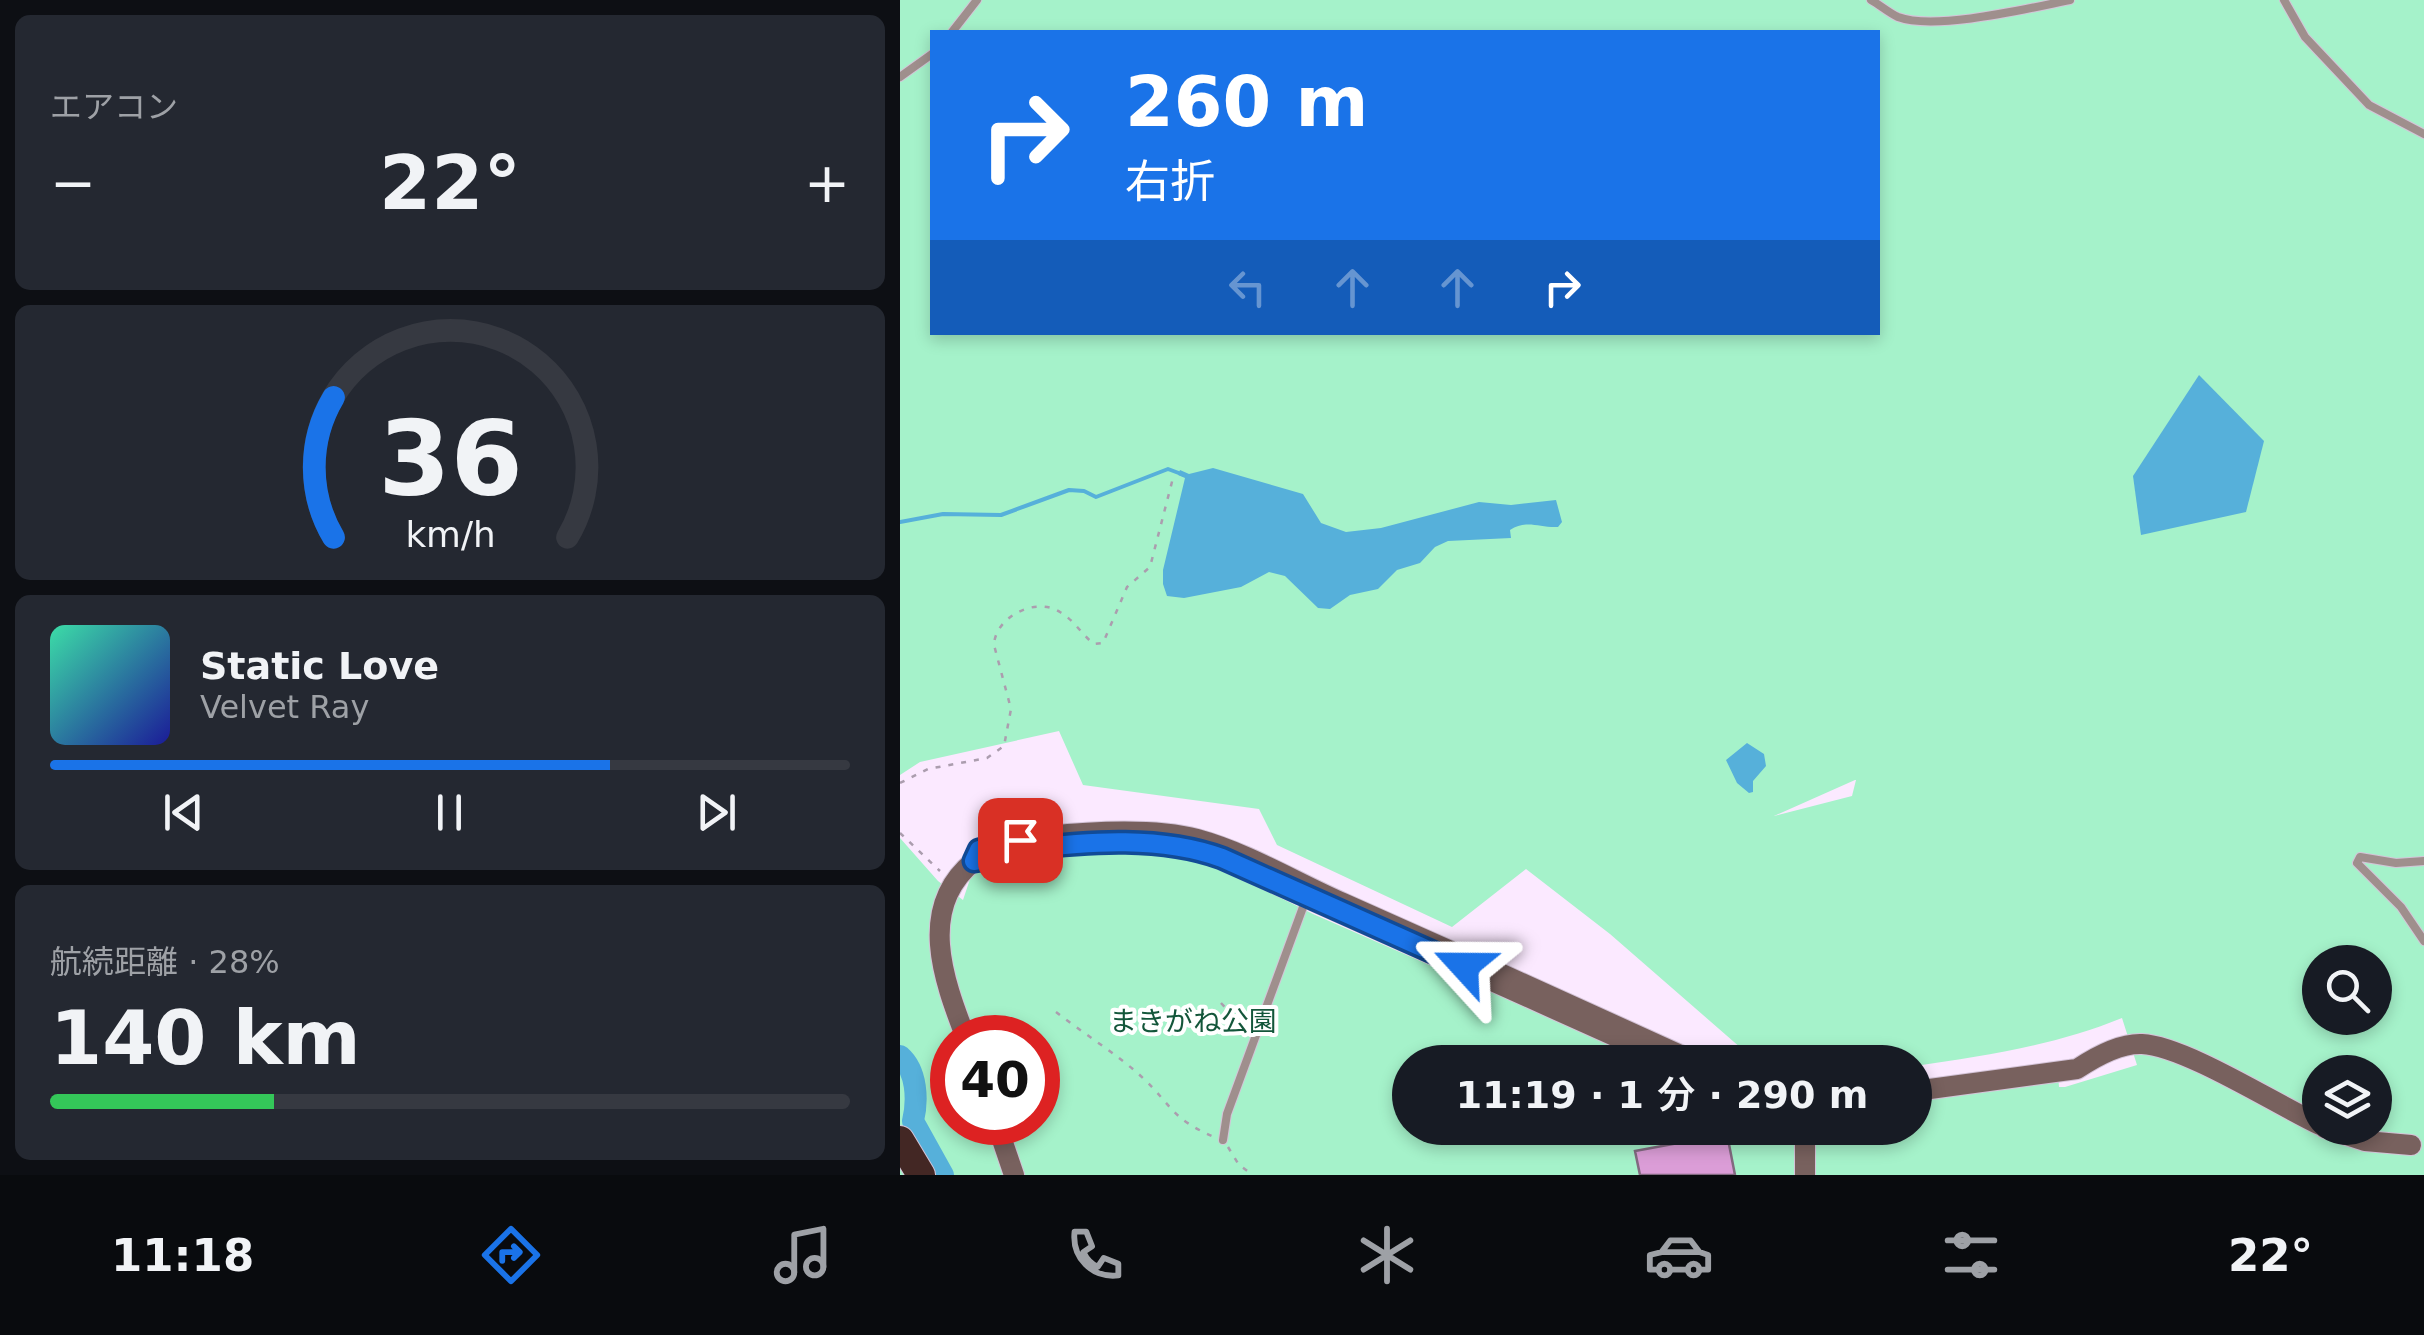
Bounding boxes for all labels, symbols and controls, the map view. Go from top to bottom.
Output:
text: 260 m [1125,61,1368,143]
icon: right [960,70,1090,200]
text: エアコン [50,88,178,126]
text: 22° [379,139,521,227]
text: − [50,151,96,215]
text: + [804,151,850,215]
text: 右折 [1125,155,1215,208]
icon: left [1220,260,1275,315]
icon: ahead [1325,260,1380,315]
icon: ahead [1430,260,1485,315]
icon: right [1535,260,1590,315]
text: 36 [378,398,522,520]
text: km/h [405,514,495,555]
text: Static Love [200,644,439,688]
text: Velvet Ray [200,688,369,726]
icon: previous [156,785,211,840]
icon: pause [422,785,477,840]
icon: next [689,785,744,840]
pin [978,798,1063,883]
icon: arrive [993,813,1048,868]
position arrow [1412,914,1516,1018]
text: 航続距離 · 28% [50,943,280,981]
map controls [2302,945,2392,1145]
button: search [2302,945,2392,1035]
text: 140 km [50,994,361,1082]
park label: まきがね公園 [1109,1005,1277,1038]
speed limit sign: 40 [930,1015,1060,1145]
button: layers [2302,1055,2392,1145]
text: 11:19 · 1 分 · 290 m [1456,1073,1868,1117]
icon: directions [476,1220,546,1290]
icon: music [768,1220,838,1290]
icon: phone [1060,1220,1130,1290]
icon: climate [1352,1220,1422,1290]
icon: car [1644,1220,1714,1290]
icon: filters [1936,1220,2006,1290]
text: 11:18 [111,1229,254,1282]
text: 22° [2228,1229,2313,1282]

